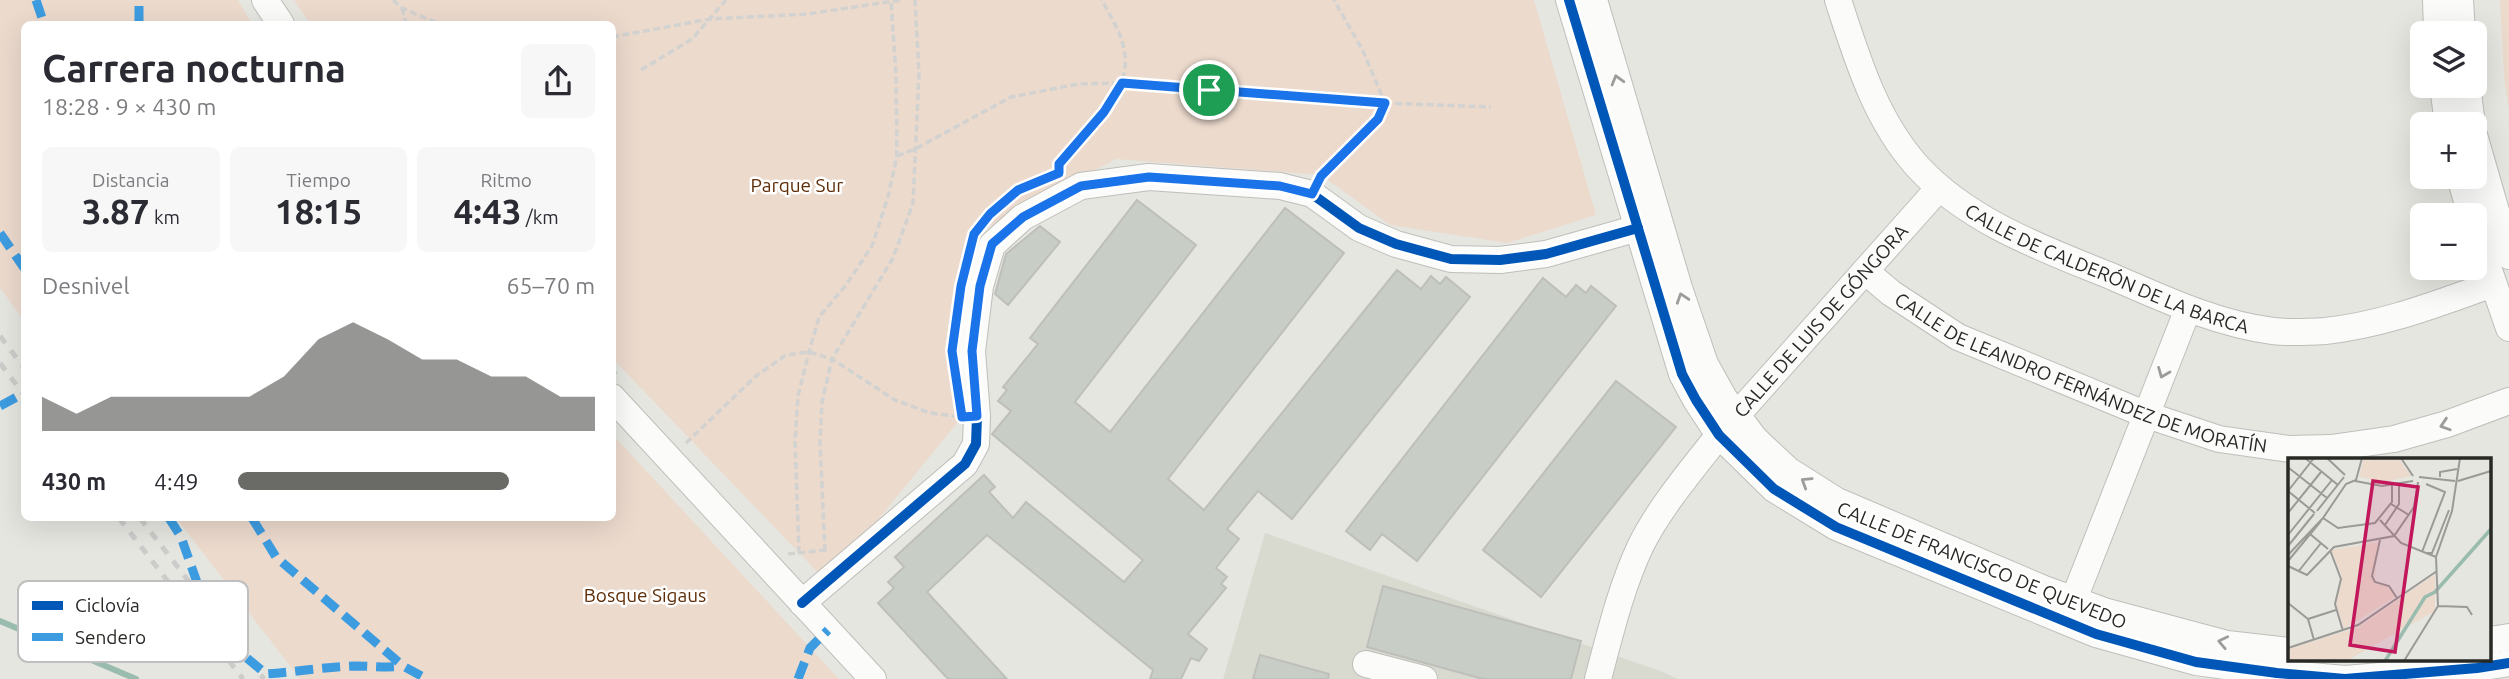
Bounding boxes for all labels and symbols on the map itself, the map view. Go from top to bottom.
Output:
pin [1179,60,1239,120]
one-way arrow [1611,74,1626,86]
park label: Parque Sur [751,174,843,196]
street label: CALLE DE CALDERÓN DE LA BARCA [1961,199,2252,338]
street label: CALLE DE LUIS DE GÓNGORA [1729,219,1913,422]
street label: CALLE DE LEANDRO FERNÁNDEZ DE MORATÍN [1891,288,2268,457]
one-way arrow [1676,292,1690,304]
one-way arrow [2158,366,2172,378]
one-way arrow [2439,416,2451,431]
inset map [2288,458,2492,662]
one-way arrow [1801,477,1814,490]
street label: CALLE DE FRANCISCO DE QUEVEDO [1834,497,2130,633]
legend [18,581,248,662]
park label: Bosque Sigaus [584,584,706,606]
text: Ciclovía [75,594,140,616]
text: Sendero [75,626,146,648]
one-way arrow [2217,636,2229,651]

